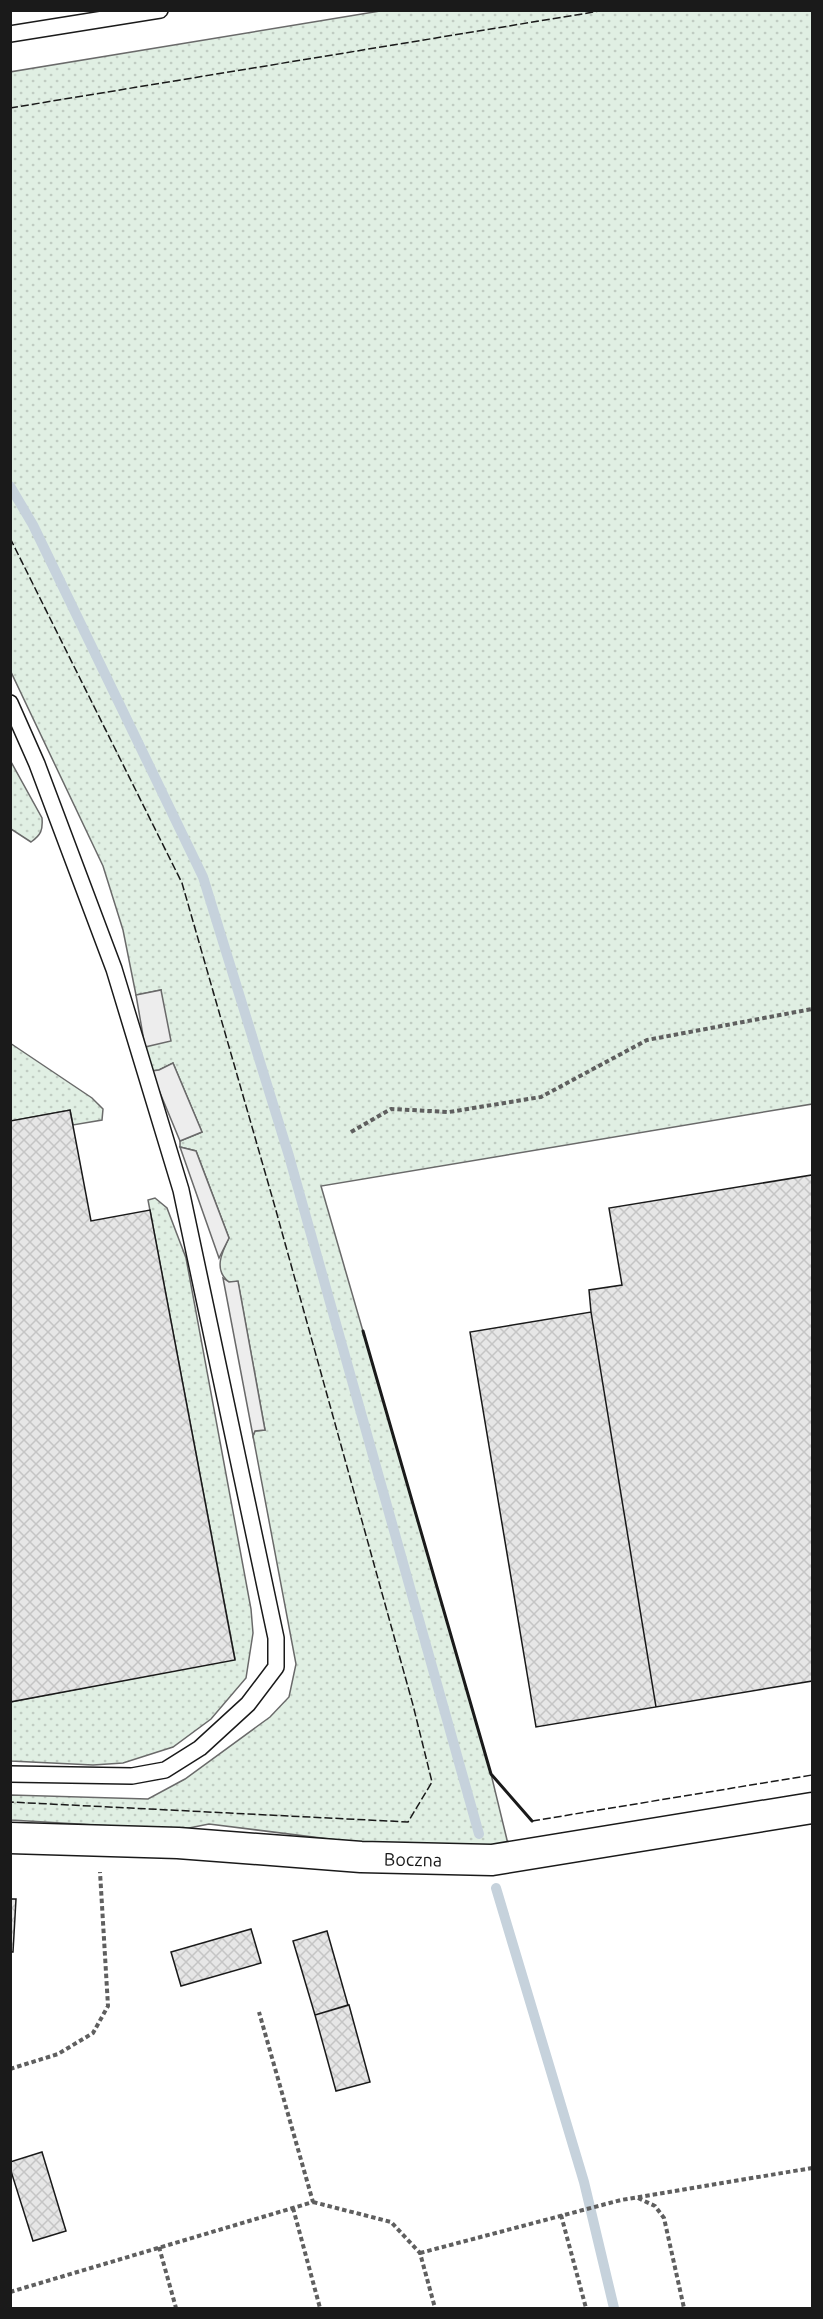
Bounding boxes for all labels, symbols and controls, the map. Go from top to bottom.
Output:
street label: Boczna [384,1848,442,1870]

